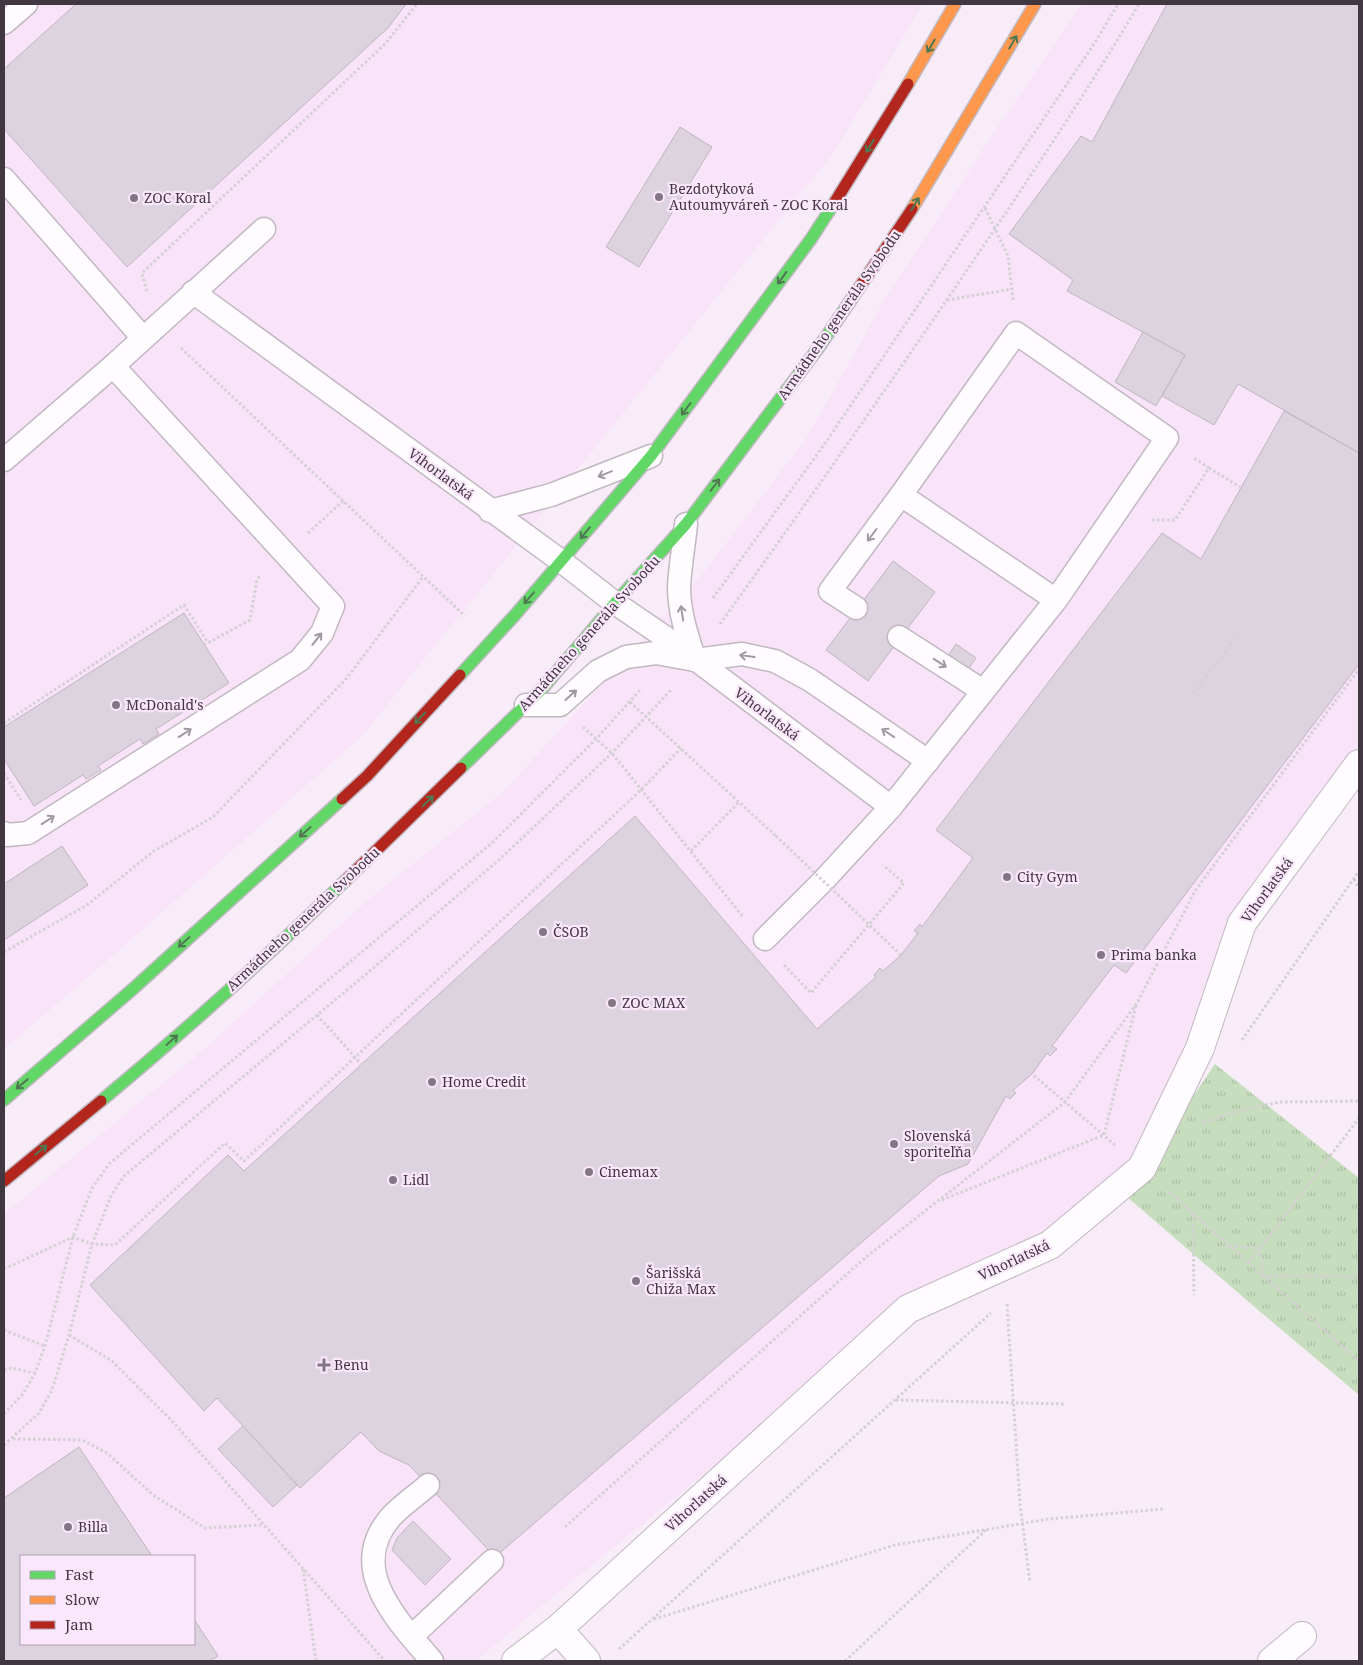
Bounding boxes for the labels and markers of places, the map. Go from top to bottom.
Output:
place label: Bezdotyková Autoumyváreň - ZOC Koral [669,179,849,214]
place label: ZOC Koral [144,188,212,207]
marker: Bezdotyková Autoumyváreň - ZOC Koral [653,191,665,203]
marker: ZOC Koral [128,192,140,204]
place label: McDonald's [126,695,204,714]
marker: McDonald's [110,699,122,711]
place label: City Gym [1017,867,1078,886]
marker: City Gym [1001,871,1013,883]
place label: ČSOB [553,922,589,941]
marker: ČSOB [537,926,549,938]
place label: Prima banka [1111,945,1197,964]
marker: Prima banka [1095,949,1107,961]
place label: ZOC MAX [622,993,686,1012]
marker: ZOC MAX [606,997,618,1009]
place label: Home Credit [442,1072,526,1091]
marker: Home Credit [426,1076,438,1088]
place label: Slovenská sporiteľňa [904,1126,972,1161]
marker: Slovenská sporiteľňa [888,1138,900,1150]
place label: Cinemax [599,1162,659,1181]
marker: Cinemax [583,1166,595,1178]
place label: Lidl [403,1170,430,1189]
marker: Lidl [387,1174,399,1186]
place label: Šarišská Chiža Max [646,1263,717,1298]
marker: Šarišská Chiža Max [630,1275,642,1287]
place label: Benu [334,1355,369,1374]
marker: Benu [318,1359,330,1371]
place label: Billa [78,1517,108,1536]
marker: Billa [62,1521,74,1533]

